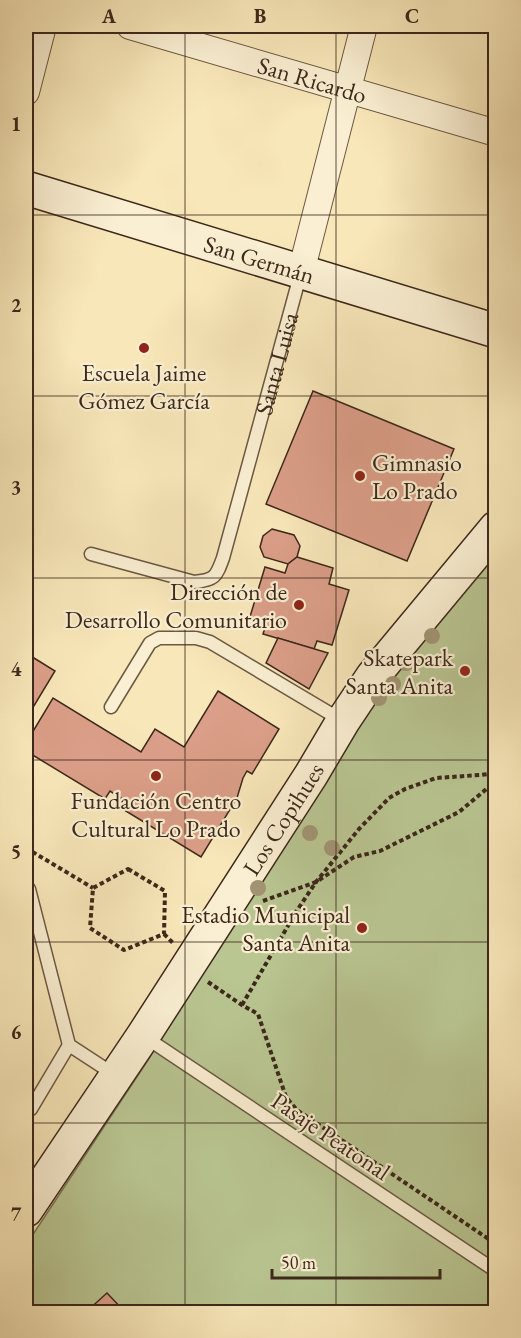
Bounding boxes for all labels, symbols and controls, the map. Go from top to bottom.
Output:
text: A [101,3,117,29]
text: B [254,3,266,29]
text: C [405,3,419,29]
street label: San Ricardo [254,49,371,110]
text: 1 [11,111,21,137]
street label: San Germán [200,228,319,291]
text: 2 [11,292,22,318]
street label: Santa Luisa [247,308,305,418]
marker: Escuela Jaime Gómez García [137,341,151,355]
place label: Escuela Jaime Gómez García [78,357,210,416]
place label: Gimnasio Lo Prado [372,447,462,506]
marker: Gimnasio Lo Prado [353,469,367,483]
text: 3 [11,474,21,500]
place label: Dirección de Desarrollo Comunitario [65,576,287,635]
marker: Dirección de Desarrollo Comunitario [292,598,306,612]
place label: Skatepark Santa Anita [345,642,454,701]
text: 4 [11,656,22,682]
marker: Skatepark Santa Anita [458,664,472,678]
street label: Los Copihues [235,757,330,881]
marker: Fundación Centro Cultural Lo Prado [149,769,163,783]
place label: Fundación Centro Cultural Lo Prado [71,785,242,844]
text: 5 [11,838,21,864]
place label: Estadio Municipal Santa Anita [181,899,350,958]
marker: Estadio Municipal Santa Anita [355,921,369,935]
text: 6 [11,1019,22,1045]
street label: Pasaje Peatonal [266,1085,397,1187]
text: 7 [11,1201,22,1227]
scale bar [272,1242,440,1280]
text: 50 m [281,1251,316,1274]

